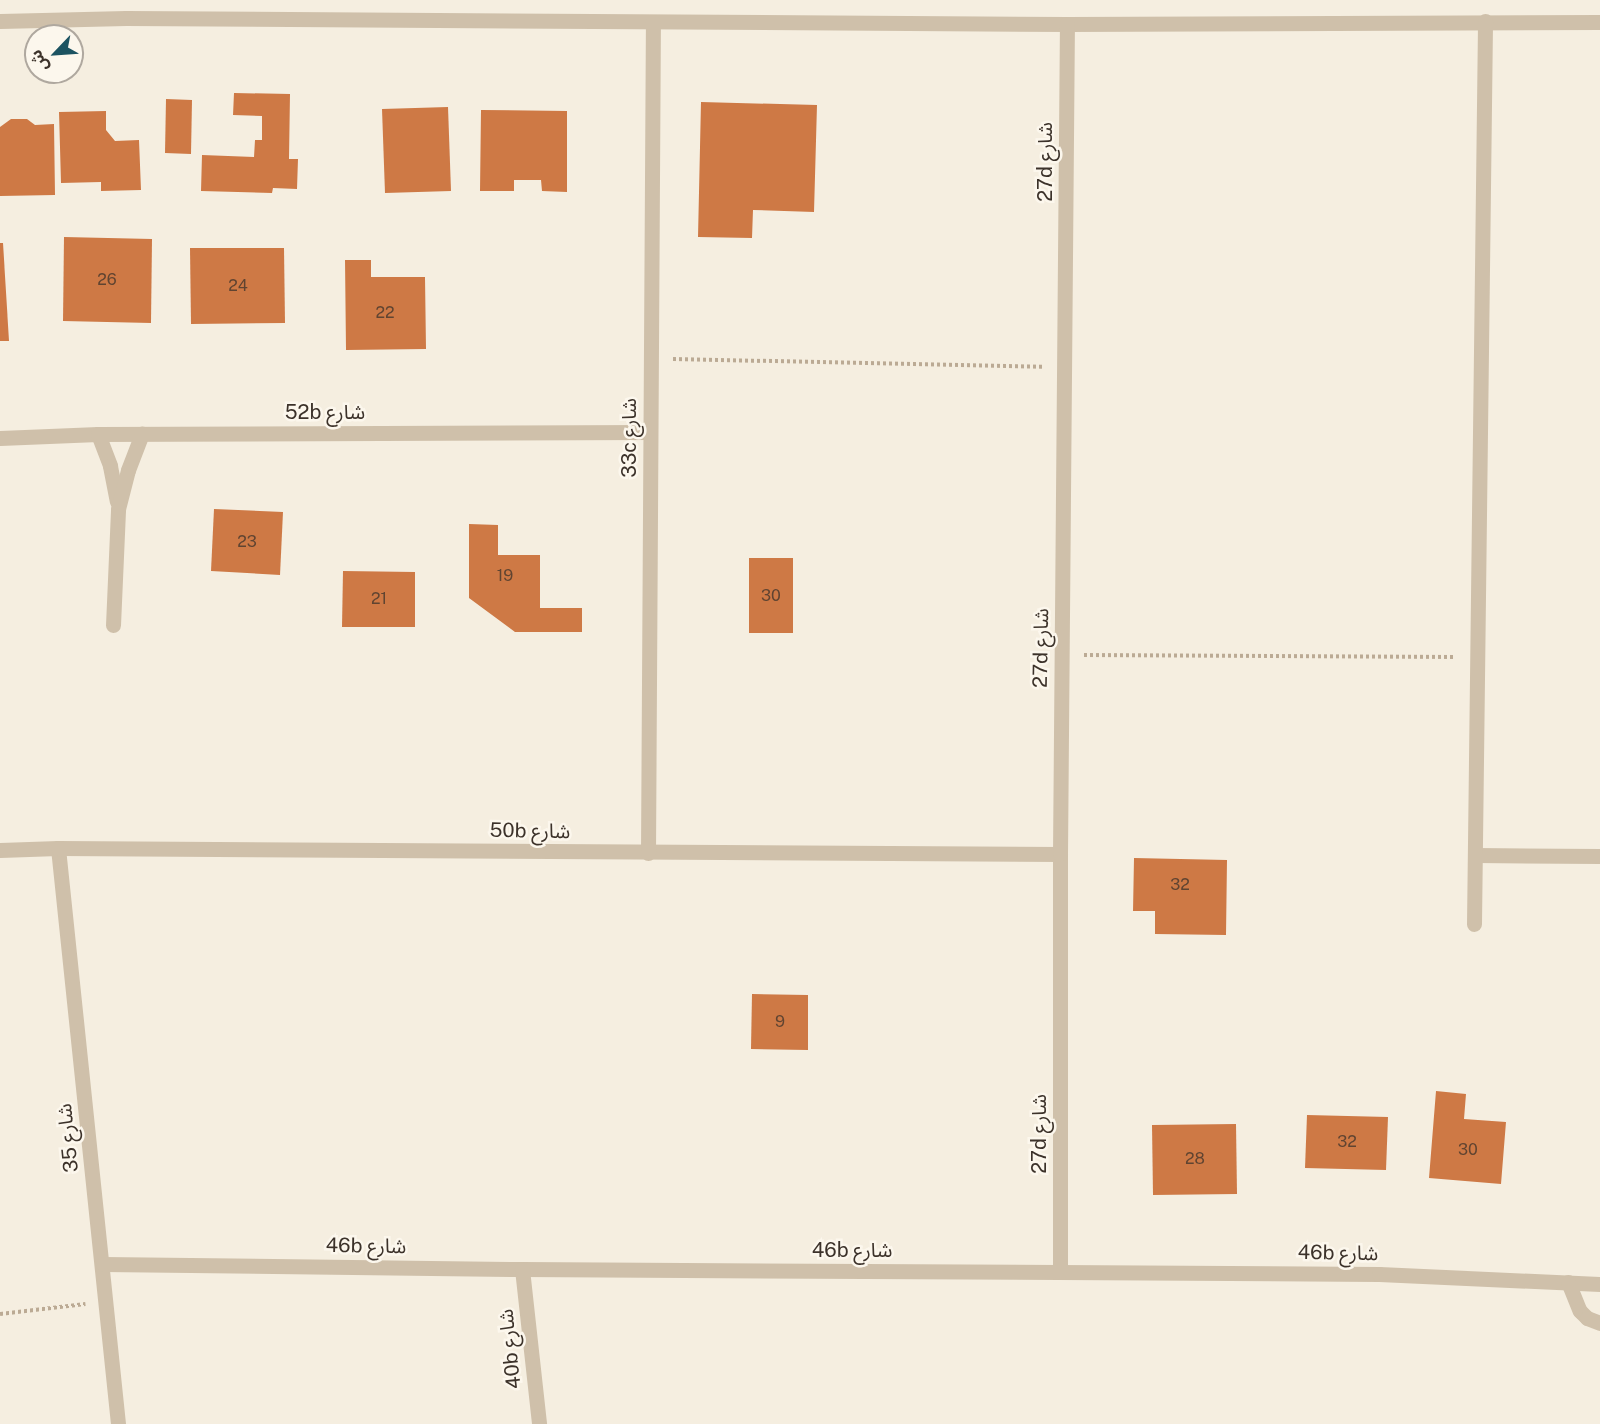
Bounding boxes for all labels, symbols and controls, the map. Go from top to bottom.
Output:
north arrow [24,24,84,84]
text: ش [26,47,52,75]
street label: 27d شارع [1033,122,1057,202]
house number: 26 [97,270,117,290]
house number: 24 [228,276,248,296]
house number: 22 [375,303,395,323]
street label: 33c شارع [617,398,641,478]
street label: 52b شارع [285,400,365,424]
house number: 23 [237,532,257,552]
house number: 19 [497,566,513,586]
house number: 30 [761,586,781,606]
house number: 21 [371,589,387,609]
street label: 27d شارع [1028,608,1054,688]
street label: 50b شارع [489,818,571,844]
house number: 32 [1170,875,1190,895]
house number: 9 [775,1012,785,1032]
street label: 27d شارع [1027,1094,1051,1174]
street label: شارع 35 [52,1102,84,1174]
house number: 32 [1337,1132,1357,1152]
house number: 30 [1458,1140,1478,1160]
house number: 28 [1185,1149,1205,1169]
street label: 46b شارع [325,1233,407,1259]
street label: 46b شارع [812,1238,892,1262]
street label: 46b شارع [1297,1240,1379,1266]
street label: 40b شارع [494,1308,526,1390]

